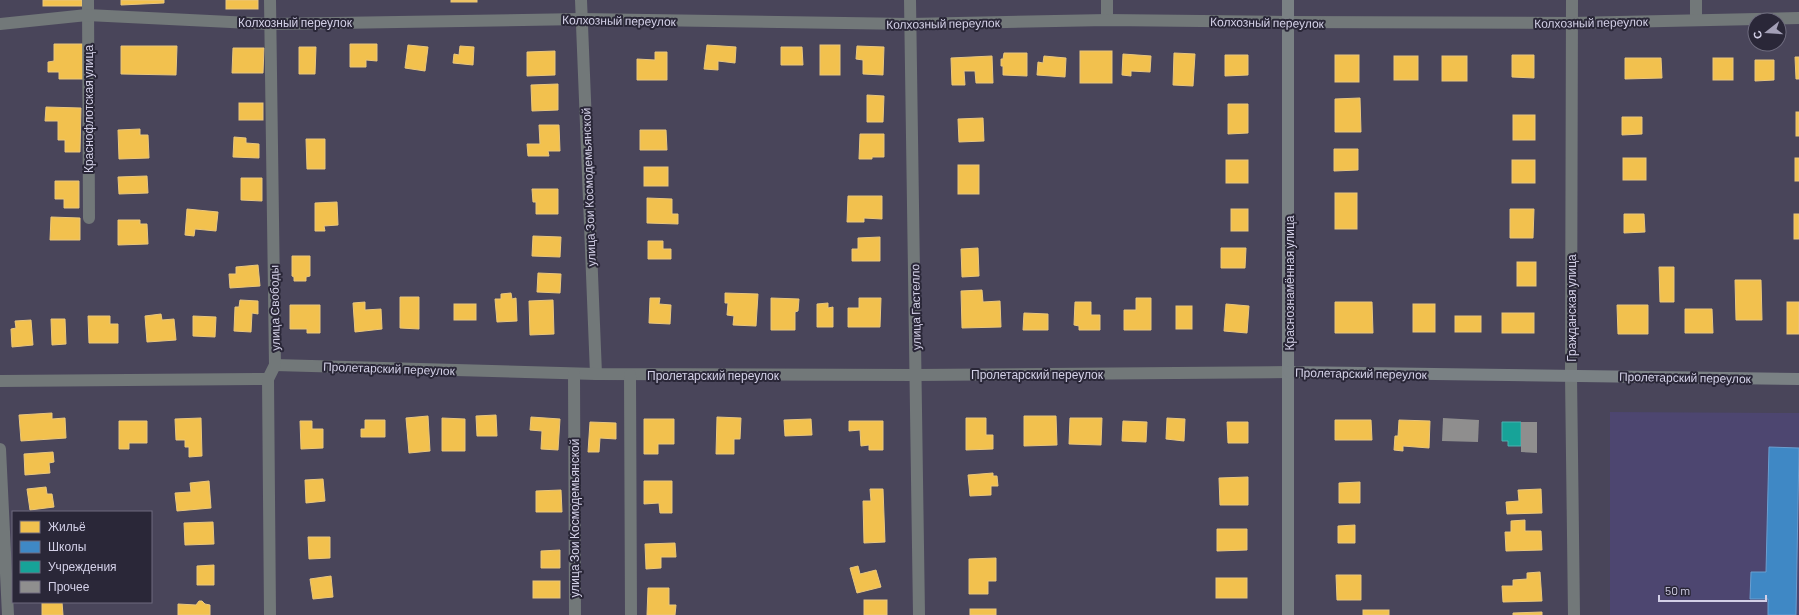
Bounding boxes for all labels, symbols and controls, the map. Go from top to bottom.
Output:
street label: Колхозный переулок [562,12,677,29]
north arrow [1747,12,1787,52]
street label: Колхозный переулок [1210,14,1325,31]
street label: Колхозный переулок [1534,14,1649,31]
street label: Колхозный переулок [238,15,353,30]
street label: Колхозный переулок [886,15,1001,32]
text: С [1750,29,1764,41]
street label: Краснофлотская улица [81,45,96,173]
street label: улица Зои Космодемьянской [578,107,599,267]
street label: Краснознамённая улица [1282,215,1297,351]
street label: Гражданская улица [1564,254,1579,362]
street label: улица Гастелло [907,263,924,350]
street label: улица Свободы [266,265,283,351]
street label: Пролетарский переулок [323,359,456,378]
street label: Пролетарский переулок [1295,365,1428,382]
street label: Пролетарский переулок [971,367,1104,382]
street label: Пролетарский переулок [647,368,780,383]
street label: Пролетарский переулок [1619,369,1752,386]
street label: улица Зои Космодемьянской [567,439,582,597]
legend [12,511,152,603]
text: Жильё [48,519,86,533]
text: Школы [48,539,86,553]
text: Учреждения [48,559,117,574]
scale bar [1659,577,1766,603]
text: Прочее [48,579,90,594]
text: 50 m [1665,583,1690,597]

